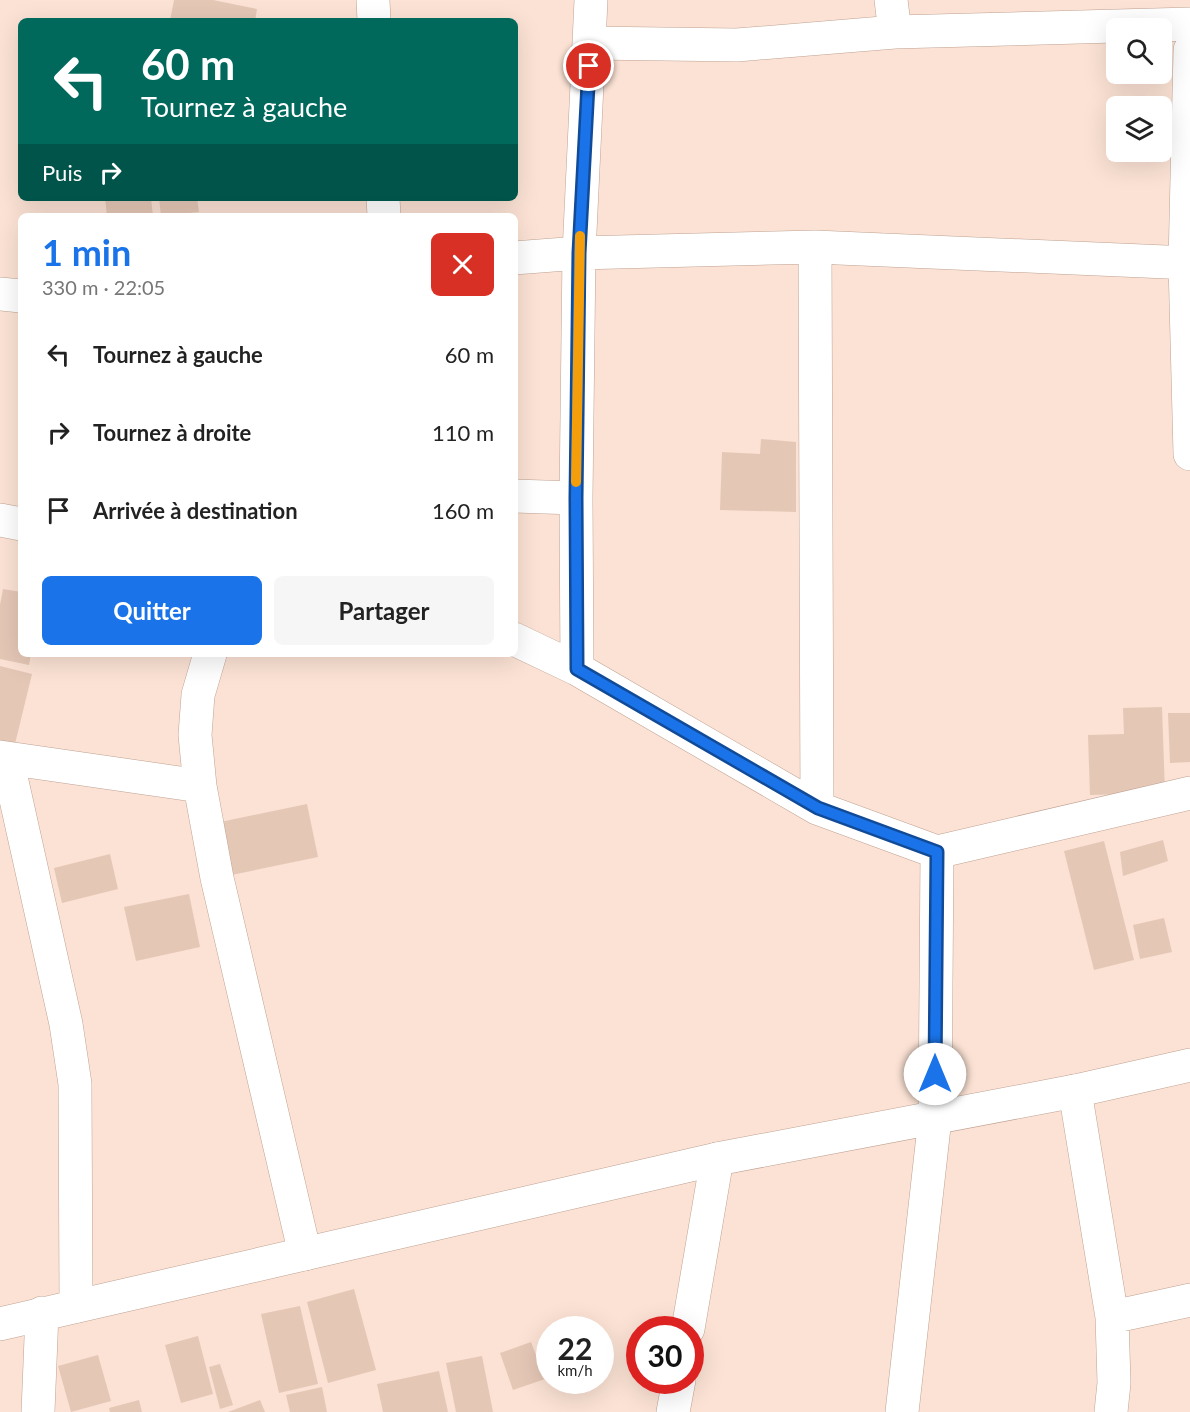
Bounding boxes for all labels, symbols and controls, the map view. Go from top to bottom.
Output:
map controls [1106,18,1172,162]
button: search [1106,18,1172,84]
text: 60 m [141,39,235,89]
pin [563,40,614,91]
icon: left [42,42,120,120]
icon: arrive [572,49,605,82]
text: Tournez à gauche [141,90,347,123]
button: layers [1106,96,1172,162]
icon: right [94,156,127,189]
text: Puis [42,159,82,186]
text: 1 min [42,230,131,274]
button: close [431,233,494,296]
text: 330 m · 22:05 [42,275,165,299]
icon: left [42,338,75,371]
text: Tournez à gauche [93,341,263,368]
text: 60 m [445,341,494,368]
icon: right [42,416,75,449]
text: Tournez à droite [93,419,251,446]
text: 110 m [432,419,494,446]
icon: arrive [42,494,75,527]
text: Arrivée à destination [93,497,298,524]
text: 160 m [432,497,494,524]
button: Quitter [42,576,262,645]
button: Partager [274,576,494,645]
position arrow [903,1042,967,1106]
speed limit sign: 30 [626,1316,704,1394]
text: 22 [558,1330,592,1366]
text: km/h [557,1361,593,1379]

